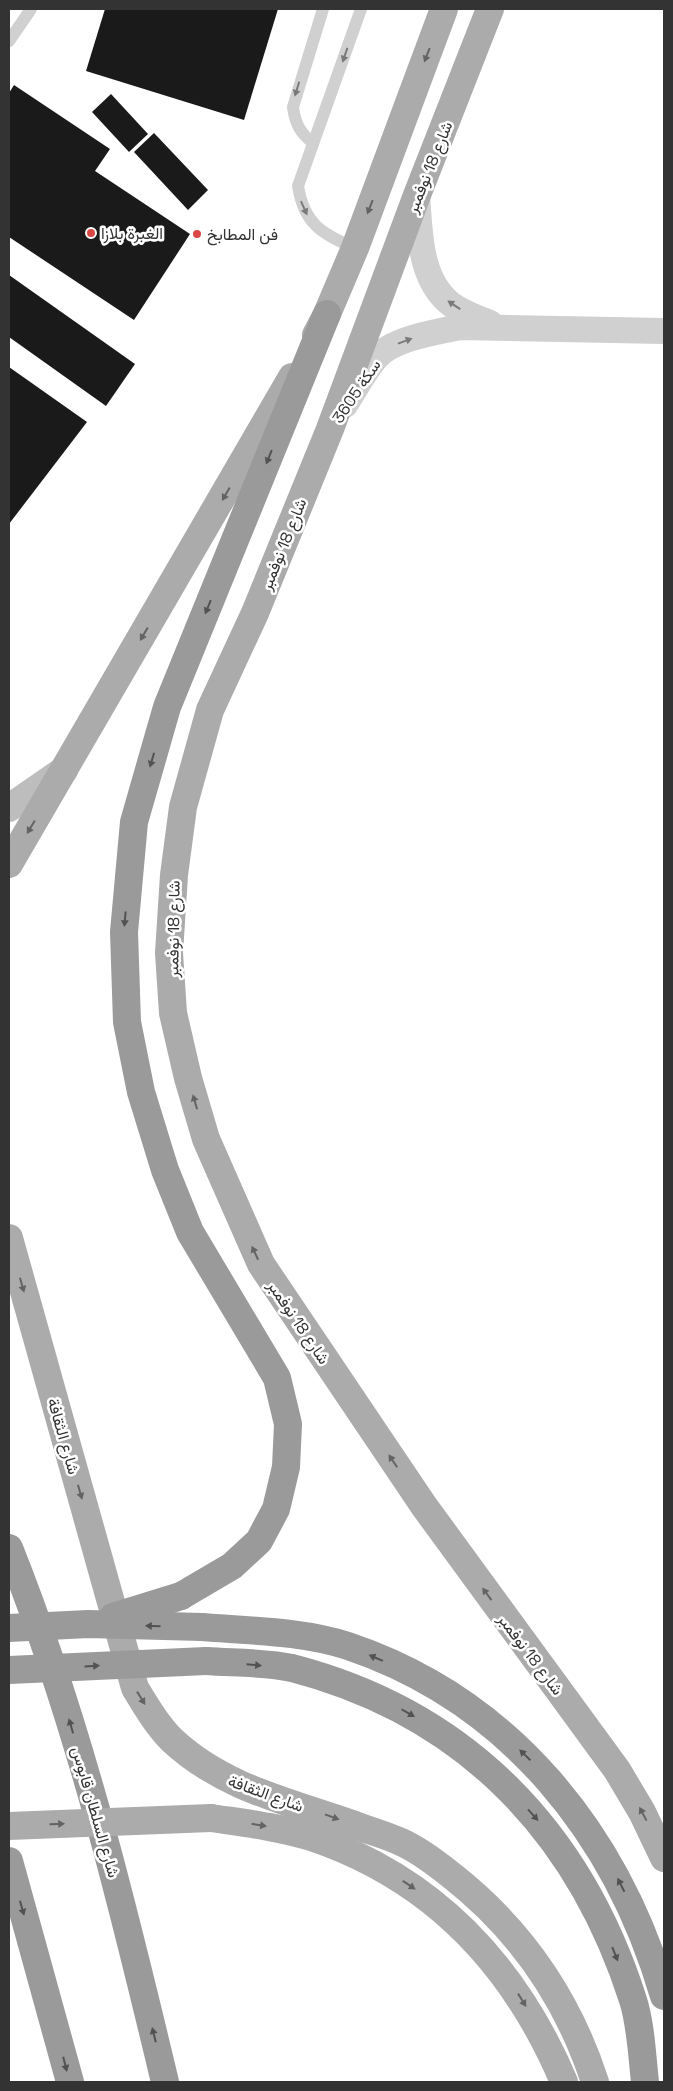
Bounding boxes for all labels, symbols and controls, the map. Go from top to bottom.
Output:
one-way arrow [341,47,348,62]
one-way arrow [423,47,430,62]
one-way arrow [293,81,301,96]
street label: شارع 18 نوفمبر [401,118,458,217]
one-way arrow [366,200,374,215]
one-way arrow [300,201,308,215]
place label: الغبرة بلازا [101,223,163,244]
place label: فن المطابخ [207,224,278,246]
marker: الغبرة بلازا [85,227,97,239]
marker: فن المطابخ [191,228,203,240]
one-way arrow [447,300,461,310]
one-way arrow [398,337,413,345]
street label: سكة 3605 [327,355,385,427]
one-way arrow [265,450,273,464]
one-way arrow [221,487,230,500]
street label: شارع 18 نوفمبر [255,495,312,594]
one-way arrow [204,600,212,615]
one-way arrow [139,628,148,641]
one-way arrow [148,752,156,767]
one-way arrow [26,821,35,834]
street label: شارع 18 نوفمبر [162,880,186,979]
one-way arrow [121,911,129,927]
one-way arrow [191,1095,199,1110]
one-way arrow [251,1246,259,1260]
street label: شارع 18 نوفمبر [261,1275,334,1369]
one-way arrow [18,1278,26,1293]
street label: شارع الثقافة [42,1396,84,1477]
one-way arrow [388,1454,398,1468]
one-way arrow [76,1485,84,1500]
one-way arrow [482,1587,492,1601]
street label: شارع 18 نوفمبر [492,1608,568,1700]
one-way arrow [145,1622,161,1630]
one-way arrow [369,1653,383,1661]
one-way arrow [85,1661,101,1669]
one-way arrow [246,1661,262,1669]
one-way arrow [136,1691,145,1704]
one-way arrow [401,1708,414,1717]
one-way arrow [67,1718,75,1733]
street label: شارع السلطان قابوس [66,1744,124,1880]
one-way arrow [520,1749,532,1761]
street label: شارع الثقافة [225,1770,306,1818]
one-way arrow [639,1807,647,1822]
one-way arrow [527,1808,539,1820]
one-way arrow [325,1814,340,1821]
one-way arrow [50,1820,66,1828]
one-way arrow [251,1822,267,1830]
one-way arrow [617,1878,625,1892]
one-way arrow [402,1880,415,1890]
one-way arrow [18,1900,26,1915]
one-way arrow [611,1947,619,1962]
one-way arrow [517,1993,526,2006]
one-way arrow [150,2027,158,2042]
one-way arrow [61,2057,69,2072]

